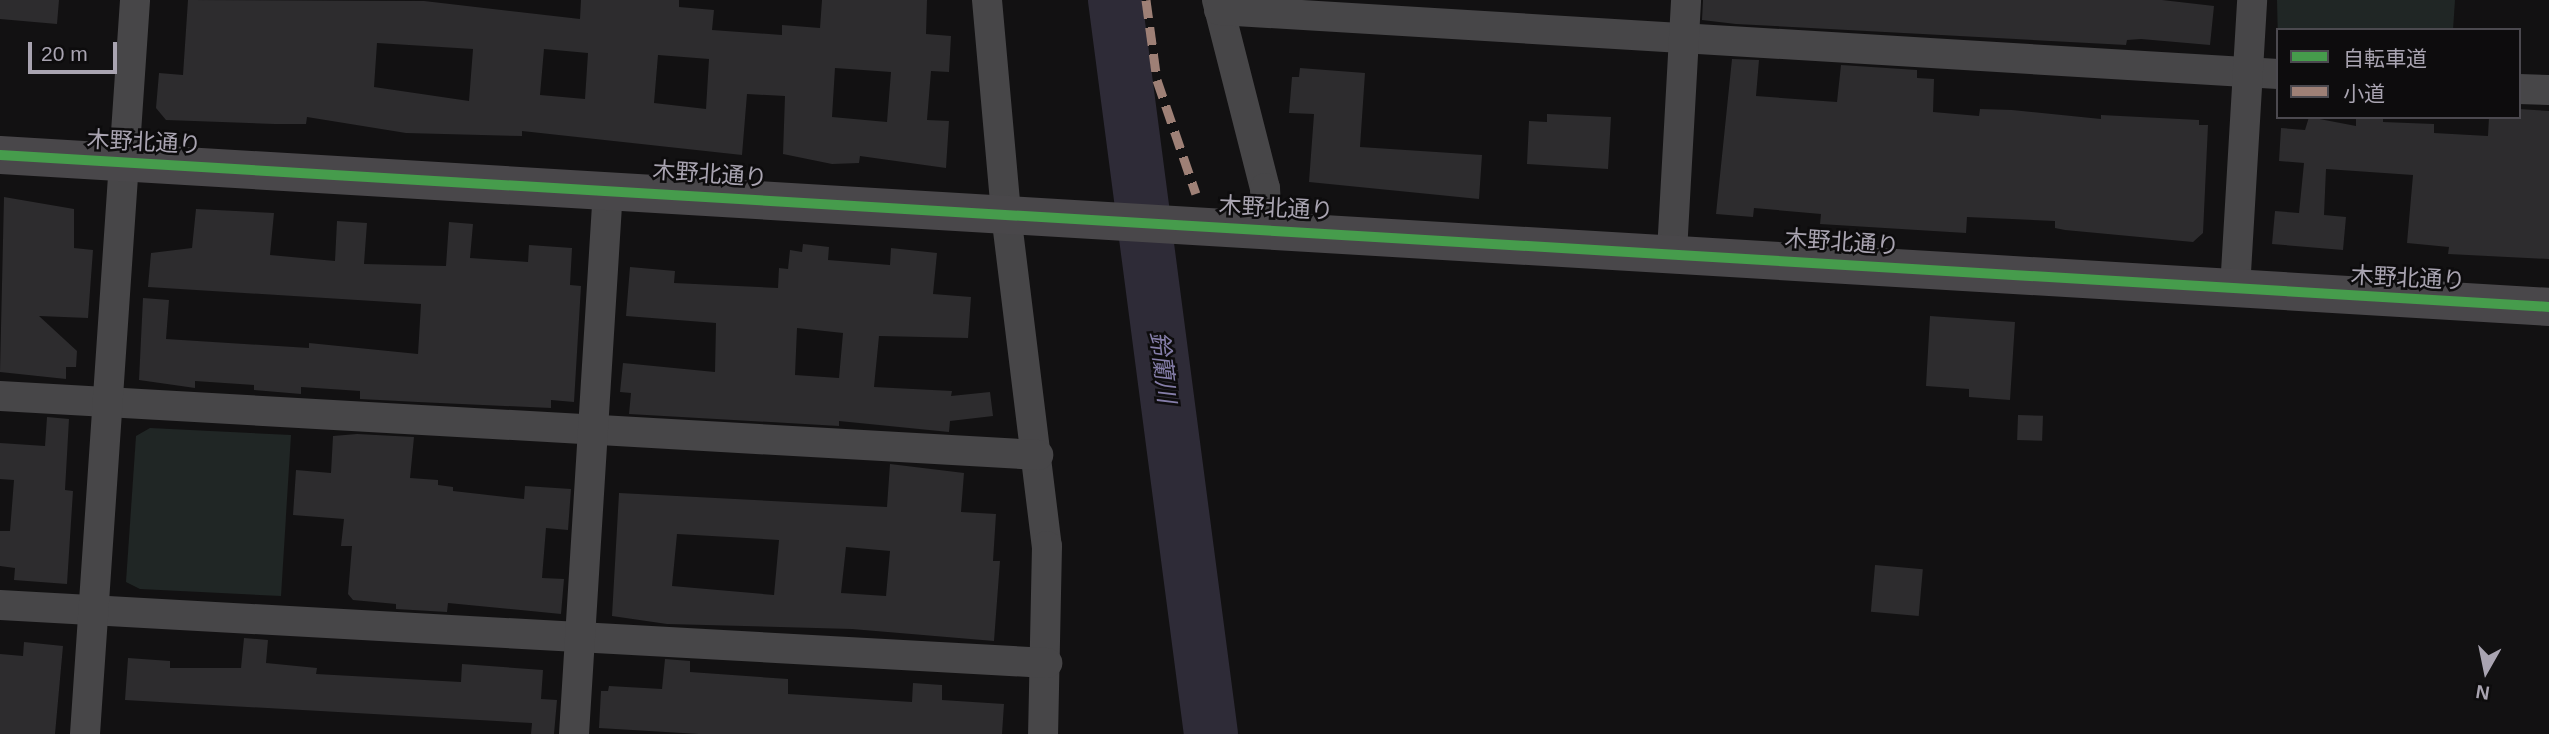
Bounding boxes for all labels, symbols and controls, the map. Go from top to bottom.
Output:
scale bar [32,28,121,72]
legend [2276,28,2521,119]
text: 20 m [41,42,88,65]
text: 自転車道 [2343,47,2427,70]
text: 小道 [2343,82,2385,105]
street label: 木野北通り [86,125,202,159]
street label: 木野北通り [652,156,768,192]
street label: 木野北通り [1218,191,1334,225]
street label: 木野北通り [1784,224,1900,260]
street label: 木野北通り [2350,261,2466,295]
water label: 鈴蘭川 [1144,330,1182,404]
north arrow [2451,636,2521,706]
text: N [2474,681,2491,704]

